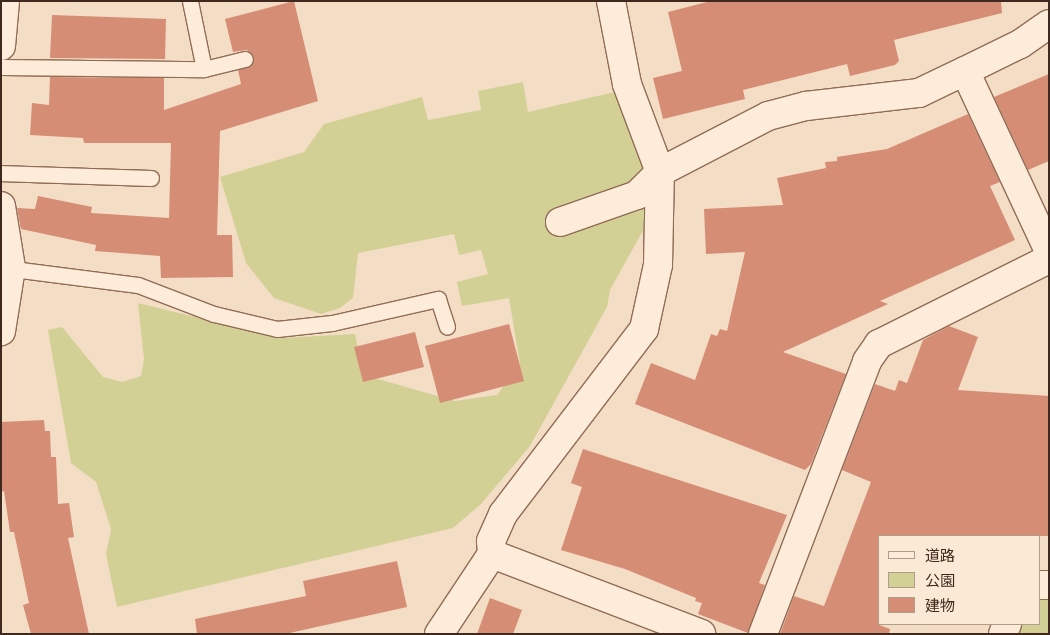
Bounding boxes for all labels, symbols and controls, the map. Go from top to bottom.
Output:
legend [878,535,1040,625]
text: 道路 [925,547,955,565]
text: 公園 [925,572,955,590]
text: 建物 [925,597,955,615]

